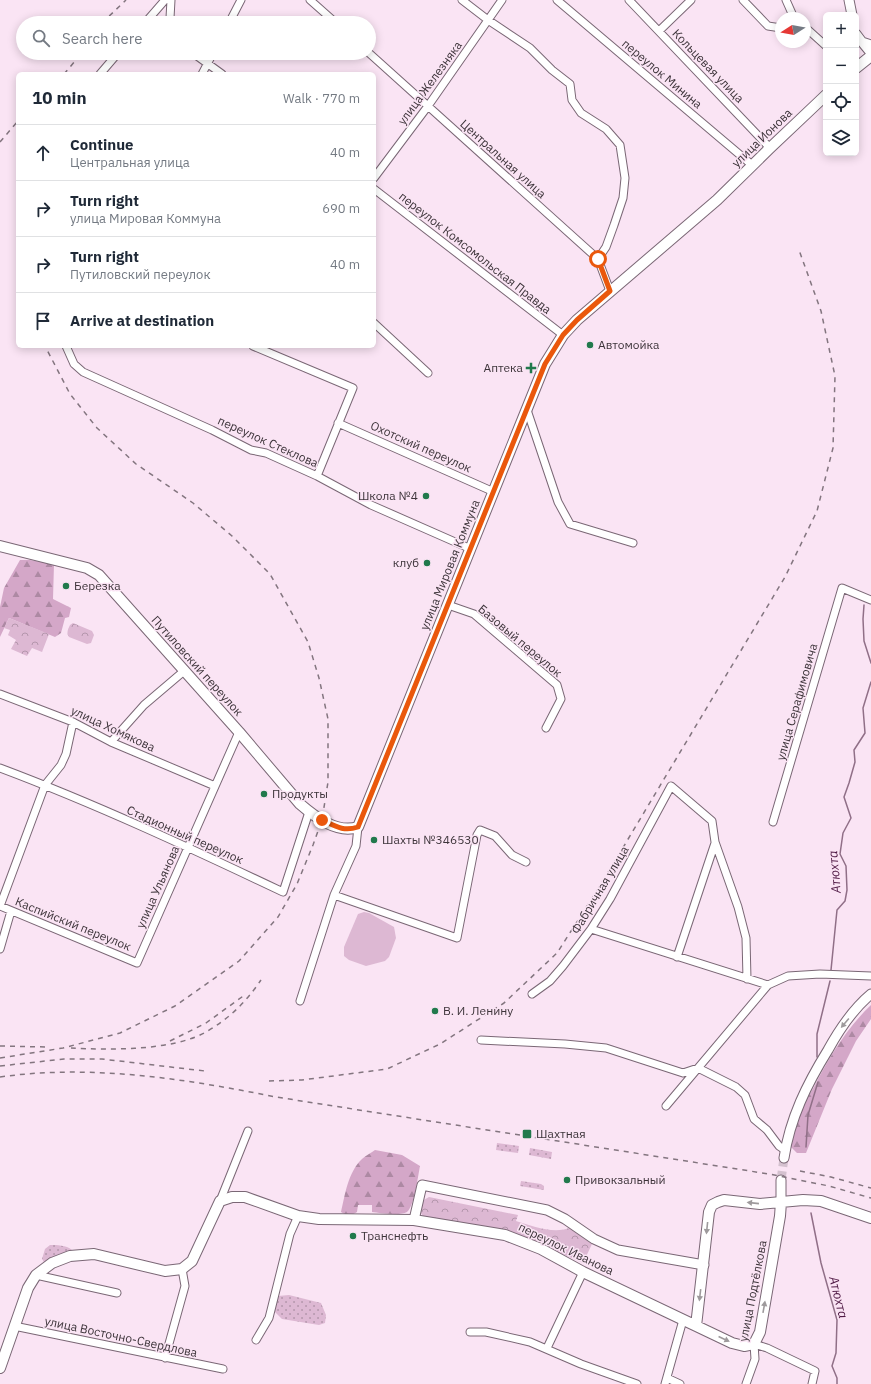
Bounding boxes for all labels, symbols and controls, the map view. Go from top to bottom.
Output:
north arrow [775,12,811,48]
map controls [823,12,859,156]
button: + [823,12,859,48]
search box [16,16,376,60]
street label: Кольцевая улица [669,26,748,106]
icon: search [30,27,52,49]
text: Search here [62,29,142,48]
street label: переулок Минина [619,36,706,112]
street label: улица Железняка [394,37,465,128]
button: − [823,48,859,84]
button: locate [823,84,859,120]
text: 10 min [32,87,87,109]
text: Walk · 770 m [283,90,360,107]
street label: улица Ионова [728,105,795,170]
street label: Центральная улица [457,116,550,202]
button: layers [823,120,859,156]
text: Continue [70,135,134,154]
icon: ahead [32,142,54,164]
text: 40 m [330,144,360,161]
text: Центральная улица [70,154,190,171]
street label: переулок Комсомольская Правда [396,188,555,317]
text: Turn right [70,191,139,210]
icon: right [32,198,54,220]
text: 690 m [322,200,360,217]
text: улица Мировая Коммуна [70,210,221,227]
text: Turn right [70,247,139,266]
route start [589,250,607,268]
icon: right [32,254,54,276]
text: 40 m [330,256,360,273]
text: Путиловский переулок [70,266,211,283]
icon: arrive [32,310,54,332]
text: Arrive at destination [70,311,214,330]
place label: Автомойка [598,337,660,352]
marker: Автомойка [585,340,595,350]
place label: Аптека [483,360,524,375]
marker: Аптека [526,363,536,373]
street label: переулок Стеклова [216,413,321,471]
street label: Охотский переулок [368,418,474,476]
place label: Школа №4 [358,488,418,503]
marker: Школа №4 [421,491,431,501]
street label: улица Мировая Коммуна [416,497,483,632]
place label: клуб [393,555,419,570]
marker: клуб [422,558,432,568]
place label: Березка [74,578,121,593]
marker: Березка [61,581,71,591]
street label: Базовый переулок [475,601,566,680]
street label: Путиловский переулок [148,612,247,719]
street label: улица Серафимовича [773,641,821,762]
street label: улица Хомякова [69,703,158,755]
place label: Продукты [272,786,328,801]
marker: Продукты [259,789,269,799]
street label: Стадионный переулок [125,802,246,867]
route end [313,811,331,829]
place label: Шахты №346530 [382,832,479,847]
marker: Шахты №346530 [369,835,379,845]
street label: улица Ульянова [133,843,183,930]
street label: Фабричная улица [567,843,632,936]
water label: Атюхта [824,850,845,895]
street label: Каспийский переулок [13,893,134,954]
place label: В. И. Ленину [443,1003,513,1018]
marker: В. И. Ленину [430,1006,440,1016]
one-way arrow [840,1018,849,1029]
place label: Шахтная [536,1126,586,1141]
marker: Шахтная [521,1128,533,1140]
place label: Привокзальный [575,1172,666,1187]
marker: Привокзальный [562,1175,572,1185]
one-way arrow [747,1200,759,1206]
street label: переулок Иванова [516,1219,617,1278]
one-way arrow [704,1222,711,1234]
place label: Транснефть [361,1228,428,1243]
marker: Транснефть [348,1231,358,1241]
street label: улица Подтёлкова [735,1238,770,1343]
water label: Атюхта [825,1273,852,1320]
one-way arrow [697,1289,703,1302]
one-way arrow [762,1301,768,1313]
street label: улица Восточно-Свердлова [43,1313,199,1360]
one-way arrow [718,1336,730,1342]

